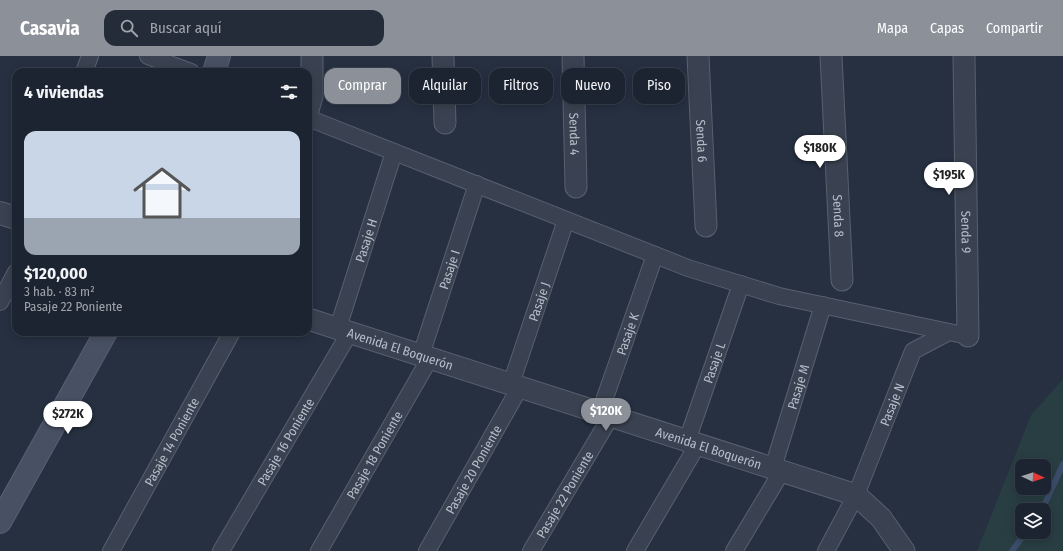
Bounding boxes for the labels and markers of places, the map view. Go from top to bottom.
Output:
pin: $180K [792,135,848,169]
pin: $195K [921,162,977,196]
pin: $120K [578,398,634,432]
pin: $272K [40,401,96,435]

